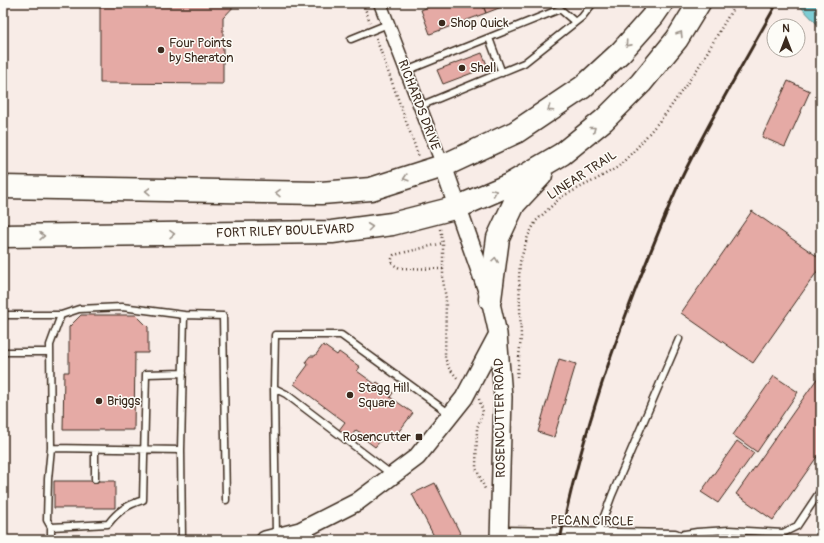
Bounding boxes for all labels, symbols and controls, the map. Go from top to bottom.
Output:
place label: Shop Quick [450,15,509,31]
marker: Shop Quick [437,18,447,28]
north arrow [766,18,806,58]
text: N [782,22,790,35]
one-way arrow [676,31,683,38]
place label: Four Points by Sheraton [169,35,234,66]
one-way arrow [625,39,633,47]
marker: Four Points by Sheraton [156,45,166,55]
street label: RICHARDS DRIVE [394,57,444,153]
place label: Shell [470,60,496,76]
marker: Shell [457,63,467,73]
one-way arrow [548,104,555,111]
one-way arrow [588,127,595,134]
street label: LINEAR TRAIL [544,147,620,203]
one-way arrow [403,173,410,181]
one-way arrow [145,187,151,195]
one-way arrow [275,189,281,197]
one-way arrow [489,189,497,197]
street label: FORT RILEY BOULEVARD [216,221,354,241]
one-way arrow [367,223,373,232]
one-way arrow [169,230,175,238]
one-way arrow [39,231,45,240]
one-way arrow [490,257,499,263]
street label: ROSENCUTTER ROAD [491,358,509,478]
place label: Stagg Hill Square [358,380,410,411]
marker: Stagg Hill Square [345,390,355,400]
place label: Briggs [107,393,140,409]
marker: Briggs [94,396,104,406]
place label: Rosencutter [343,429,411,445]
marker: Rosencutter [414,432,424,442]
street label: PECAN CIRCLE [550,512,634,530]

